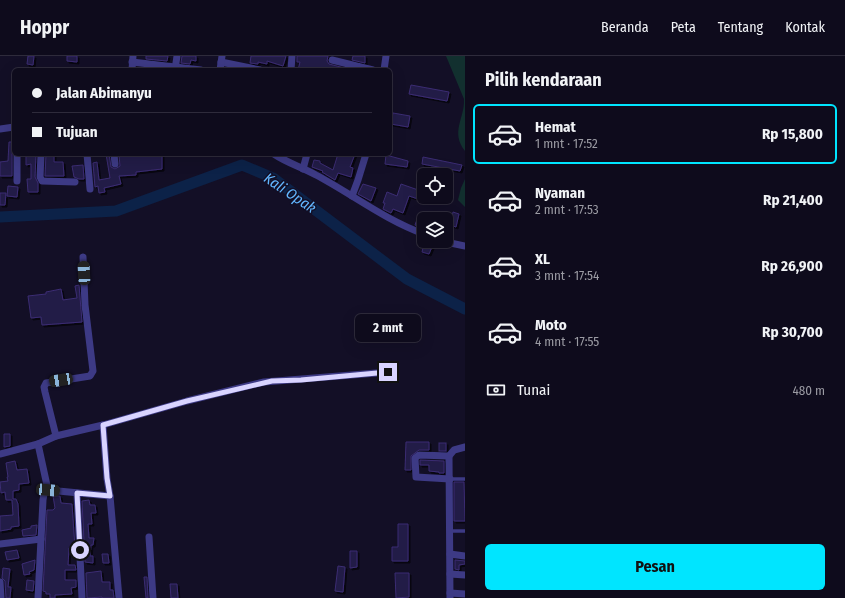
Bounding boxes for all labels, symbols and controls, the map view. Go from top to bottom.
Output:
text: Hoppr [20,16,69,39]
text: Beranda [601,19,649,36]
text: Peta [671,19,696,36]
text: Tentang [718,19,763,36]
text: Kontak [785,19,825,36]
text: Pilih kendaraan [485,69,602,91]
text: Jalan Abimanyu [56,84,152,102]
icon: car [487,116,523,152]
text: Hemat [535,118,576,136]
text: Tujuan [56,123,98,141]
text: Rp 15,800 [762,125,823,143]
text: 1 mnt · 17:52 [535,136,598,151]
map controls [417,168,453,248]
button: locate [417,168,453,204]
water label: Kali Opak [260,169,320,217]
icon: car [487,182,523,218]
text: Nyaman [535,184,585,202]
text: Rp 21,400 [763,191,823,209]
text: 2 mnt · 17:53 [535,202,599,217]
button: layers [417,212,453,248]
icon: car [487,248,523,284]
text: XL [535,250,550,268]
text: Rp 26,900 [761,257,823,275]
car [77,261,91,285]
text: 3 mnt · 17:54 [535,268,599,283]
callout: 2 mnt [355,314,421,342]
icon: car [487,314,523,350]
text: Moto [535,316,567,334]
text: 2 mnt [373,320,403,335]
text: Rp 30,700 [762,323,823,341]
text: 4 mnt · 17:55 [535,334,599,349]
route end [379,363,397,381]
car [48,372,74,388]
icon: cash [485,379,507,401]
text: Tunai [517,381,550,399]
text: 480 m [792,383,825,398]
car [36,483,60,497]
route start [71,541,89,559]
button: Pesan [485,544,825,590]

